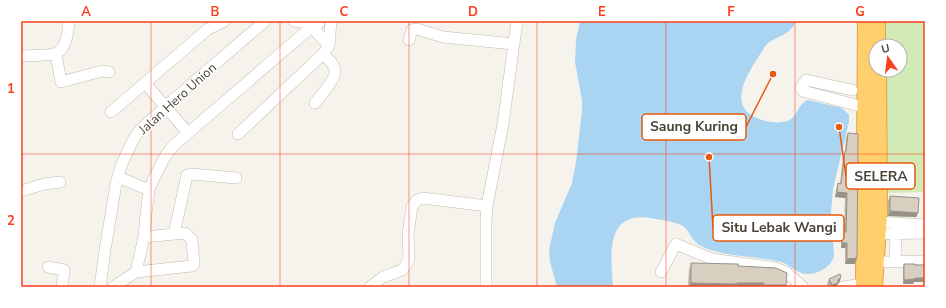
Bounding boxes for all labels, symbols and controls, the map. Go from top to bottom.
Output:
text: A [81,3,91,21]
text: B [211,3,220,21]
text: C [340,3,349,21]
text: D [468,3,478,21]
text: E [598,3,606,21]
text: F [727,3,735,21]
text: G [855,3,865,21]
north arrow [868,38,908,78]
text: U [880,41,891,57]
street label: Jalan Hero Union [134,59,220,139]
text: 1 [7,80,15,98]
callout: Saung Kuring [642,114,746,140]
text: Saung Kuring [650,117,738,136]
callout: SELERA [846,163,915,189]
text: SELERA [854,167,908,186]
text: 2 [7,212,15,230]
callout: Situ Lebak Wangi [713,215,844,241]
text: Situ Lebak Wangi [721,218,837,237]

